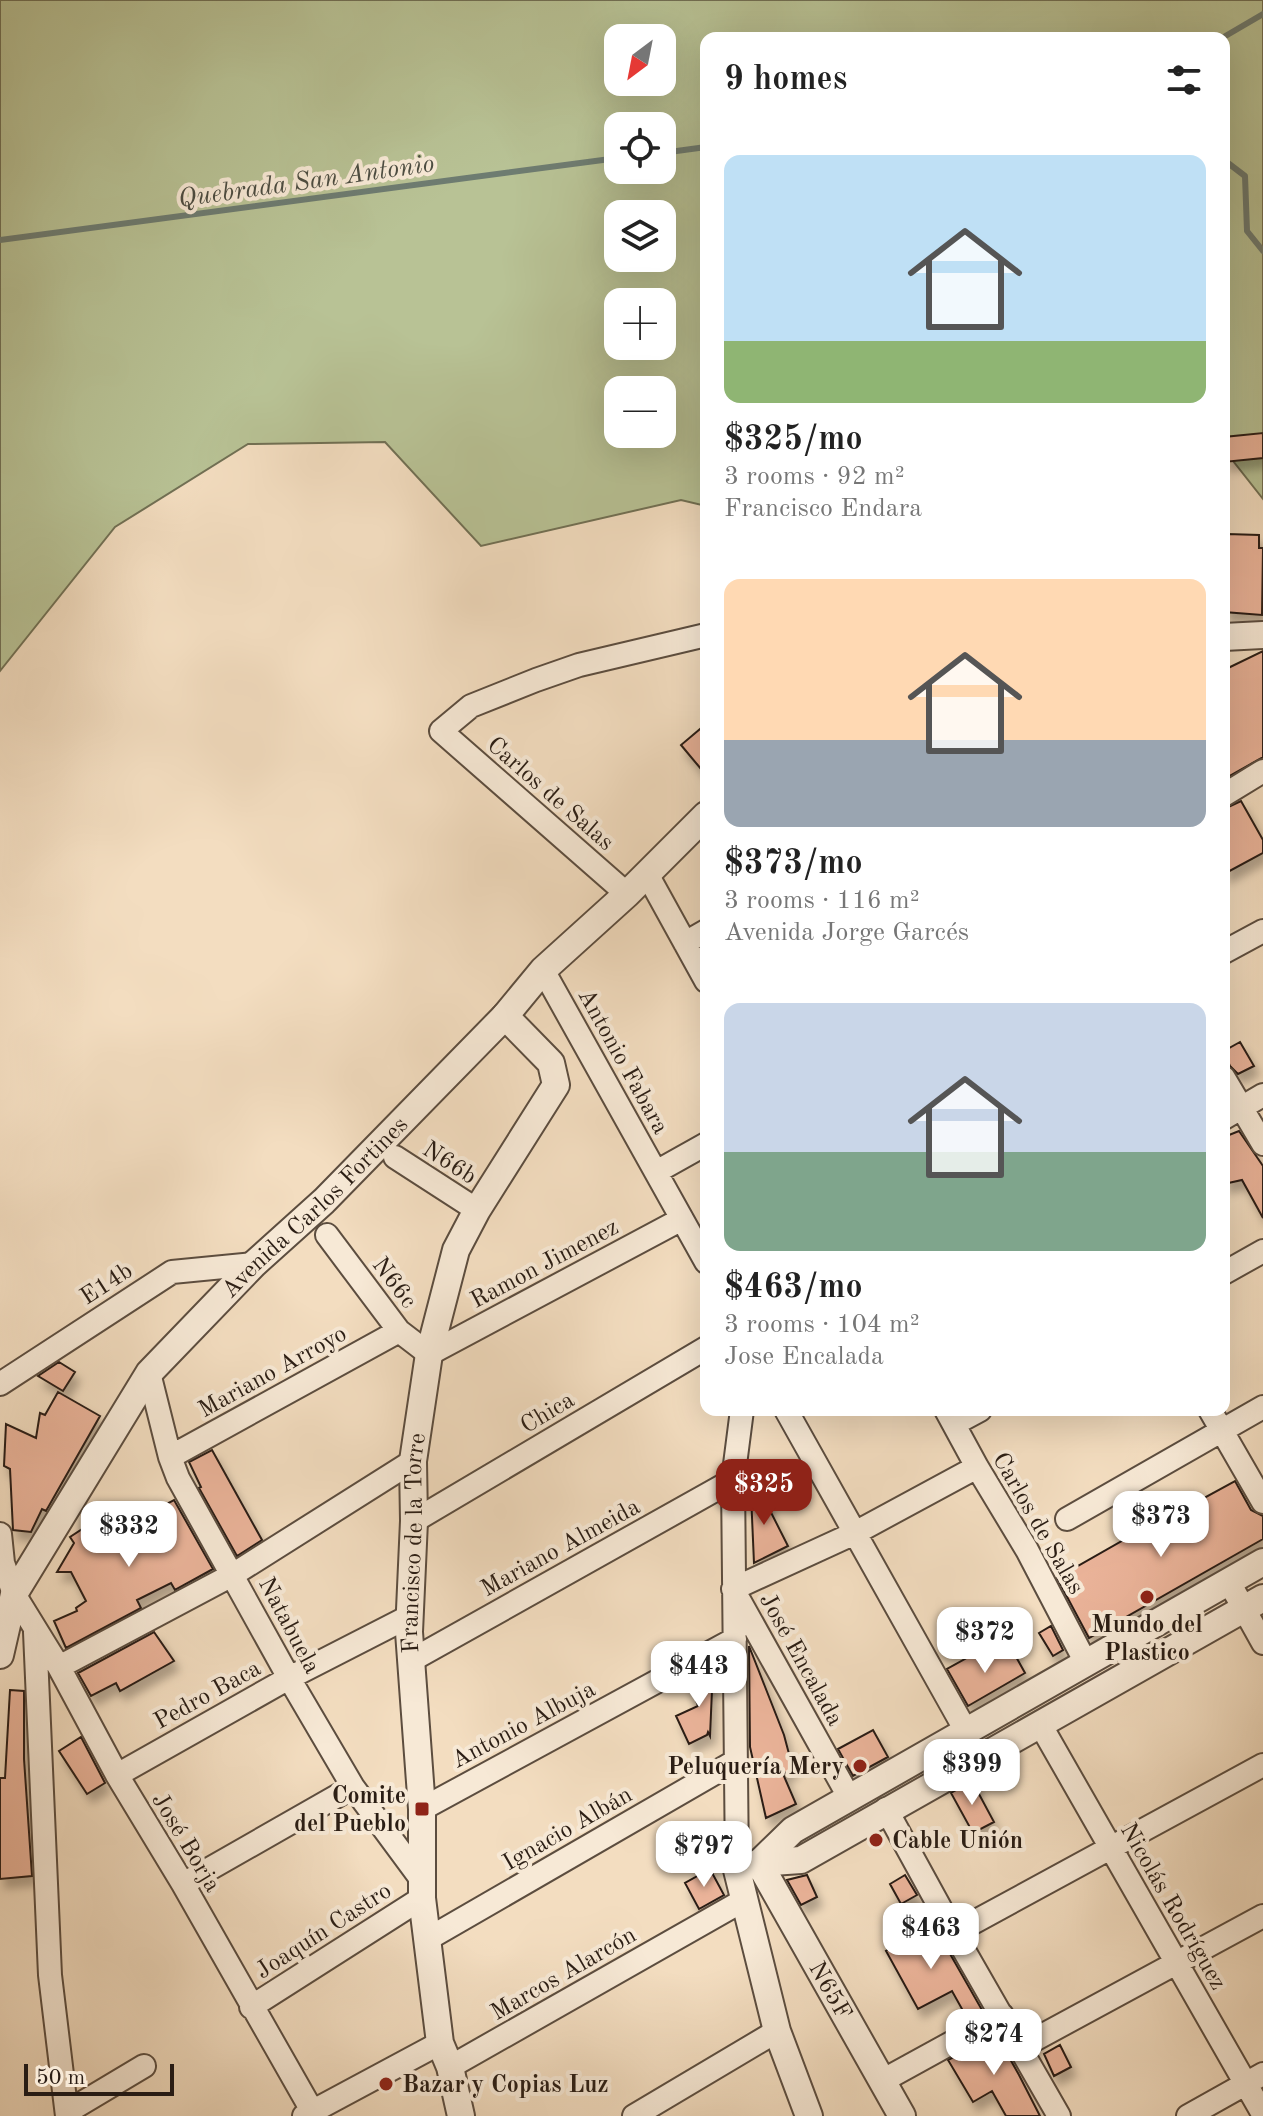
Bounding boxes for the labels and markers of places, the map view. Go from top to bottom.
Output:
pin: $325 [717,1459,811,1527]
pin: $373 [1114,1491,1208,1559]
pin: $332 [82,1501,176,1569]
marker: Mundo del Plastico [1138,1588,1156,1606]
pin: $372 [938,1607,1032,1675]
place label: Mundo del Plastico [1091,1614,1203,1666]
pin: $443 [652,1641,746,1709]
pin: $399 [925,1739,1019,1807]
place label: Peluquería Mery [667,1756,844,1780]
marker: Peluquería Mery [851,1757,869,1775]
place label: Comite del Pueblo [294,1785,406,1837]
marker: Comite del Pueblo [413,1800,431,1818]
pin: $797 [657,1821,751,1889]
place label: Cable Unión [892,1830,1023,1854]
marker: Cable Unión [867,1831,885,1849]
pin: $463 [884,1903,978,1971]
pin: $274 [947,2009,1041,2077]
place label: Bazar y Copias Luz [402,2074,609,2098]
marker: Bazar y Copias Luz [377,2075,395,2093]

